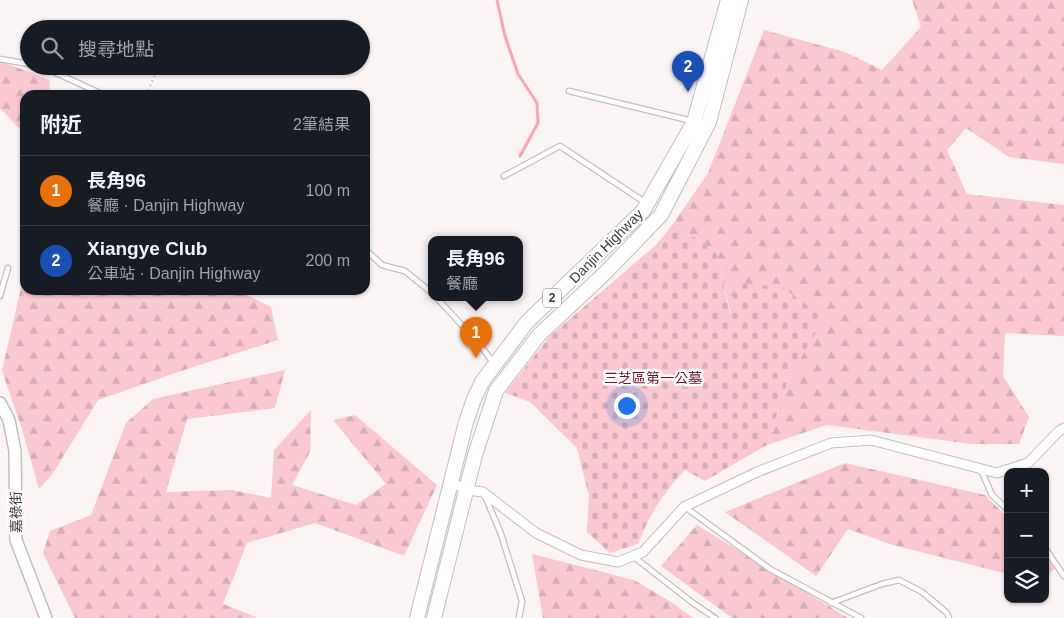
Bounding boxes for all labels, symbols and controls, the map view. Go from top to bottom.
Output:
search box [20,20,370,75]
icon: search [38,34,66,62]
text: 搜尋地點 [78,39,154,60]
pin: 2 [672,51,704,92]
text: 附近 [40,113,82,136]
text: 2筆結果 [293,116,350,133]
text: 長角96 [87,170,146,191]
text: 1 [52,182,60,199]
text: 100 m [306,182,350,199]
text: 餐廳 · Danjin Highway [87,197,244,214]
street label: Danjin Highway [566,206,646,286]
popup [428,236,523,301]
text: Xiangye Club [87,238,207,259]
text: 長角96 [446,248,505,269]
text: 2 [52,252,60,269]
text: 200 m [306,252,350,269]
text: 公車站 · Danjin Highway [87,265,260,282]
text: 餐廳 [446,275,478,292]
road number: 2 [543,288,561,308]
pin: 1 [460,317,492,358]
park label: 三芝區第一公墓 [604,370,702,386]
your location [614,393,640,419]
map controls [1004,468,1049,603]
button: + [1004,468,1049,513]
street label: 嘉祿街 [8,491,24,533]
button: − [1004,513,1049,558]
button: layers [1004,558,1049,603]

